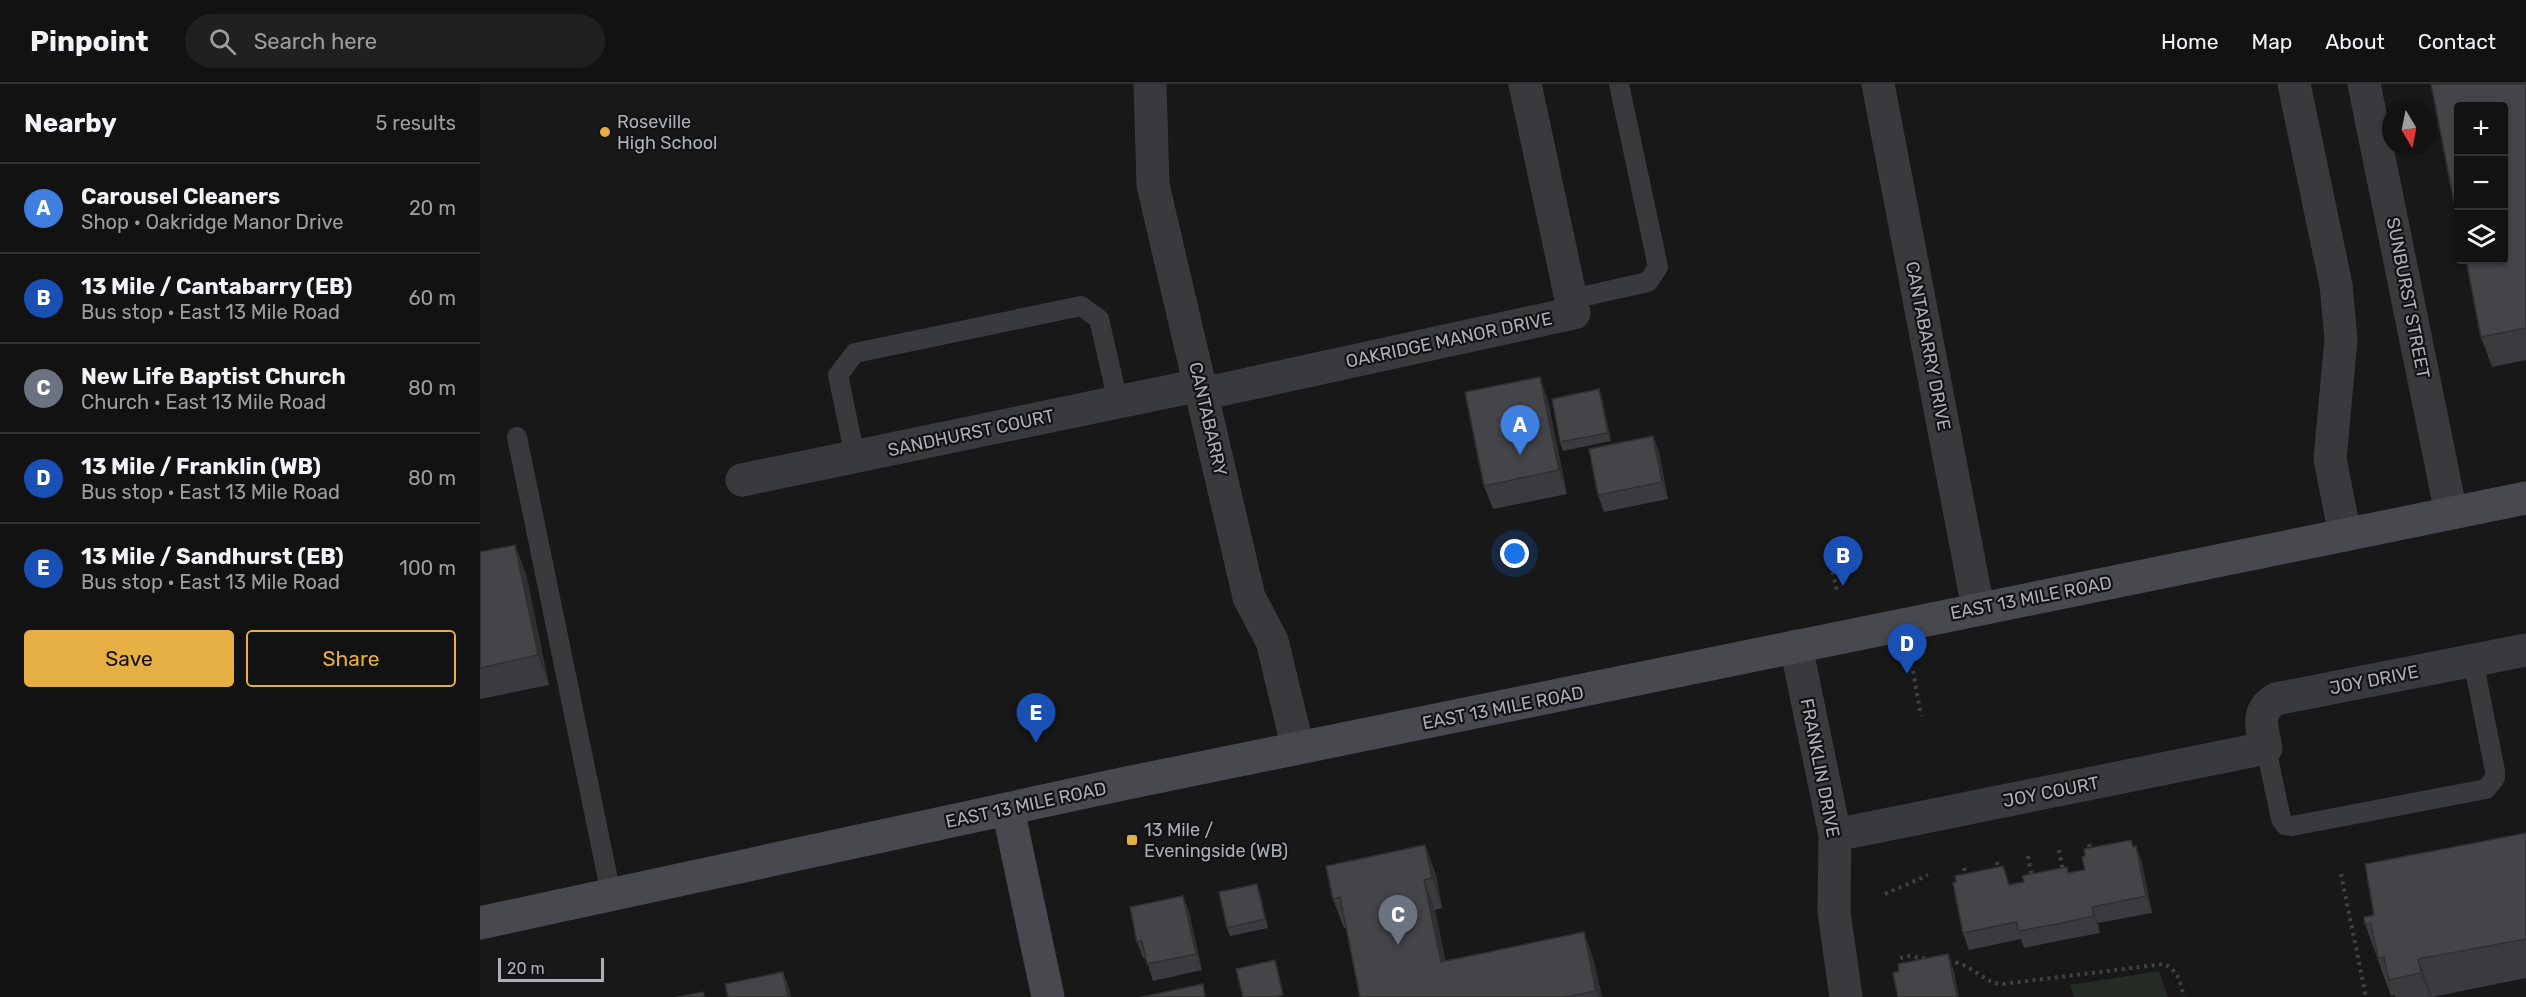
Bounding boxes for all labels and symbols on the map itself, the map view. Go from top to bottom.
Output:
north arrow [2382,102,2436,156]
place label: Roseville High School [617,111,717,154]
marker: Roseville High School [598,125,612,139]
street label: SUNBURST STREET [2382,216,2434,380]
street label: CANTABARRY DRIVE [1901,259,1955,433]
street label: OAKRIDGE MANOR DRIVE [1344,307,1554,373]
street label: CANTABARRY [1184,360,1232,478]
street label: SANDHURST COURT [886,405,1056,461]
pin: A [1500,406,1540,455]
pin: B [1824,536,1862,586]
your location [1500,539,1529,568]
street label: EAST 13 MILE ROAD [1948,572,2114,624]
pin: D [1888,624,1926,674]
street label: JOY DRIVE [2328,661,2420,699]
street label: EAST 13 MILE ROAD [1420,682,1586,734]
pin: E [1016,694,1056,743]
street label: FRANKLIN DRIVE [1796,696,1844,840]
street label: JOY COURT [2001,772,2101,812]
street label: EAST 13 MILE ROAD [944,777,1108,833]
place label: 13 Mile / Eveningside (WB) [1144,819,1288,862]
marker: 13 Mile / Eveningside (WB) [1125,833,1139,847]
pin: C [1378,896,1418,945]
scale bar [498,955,604,982]

